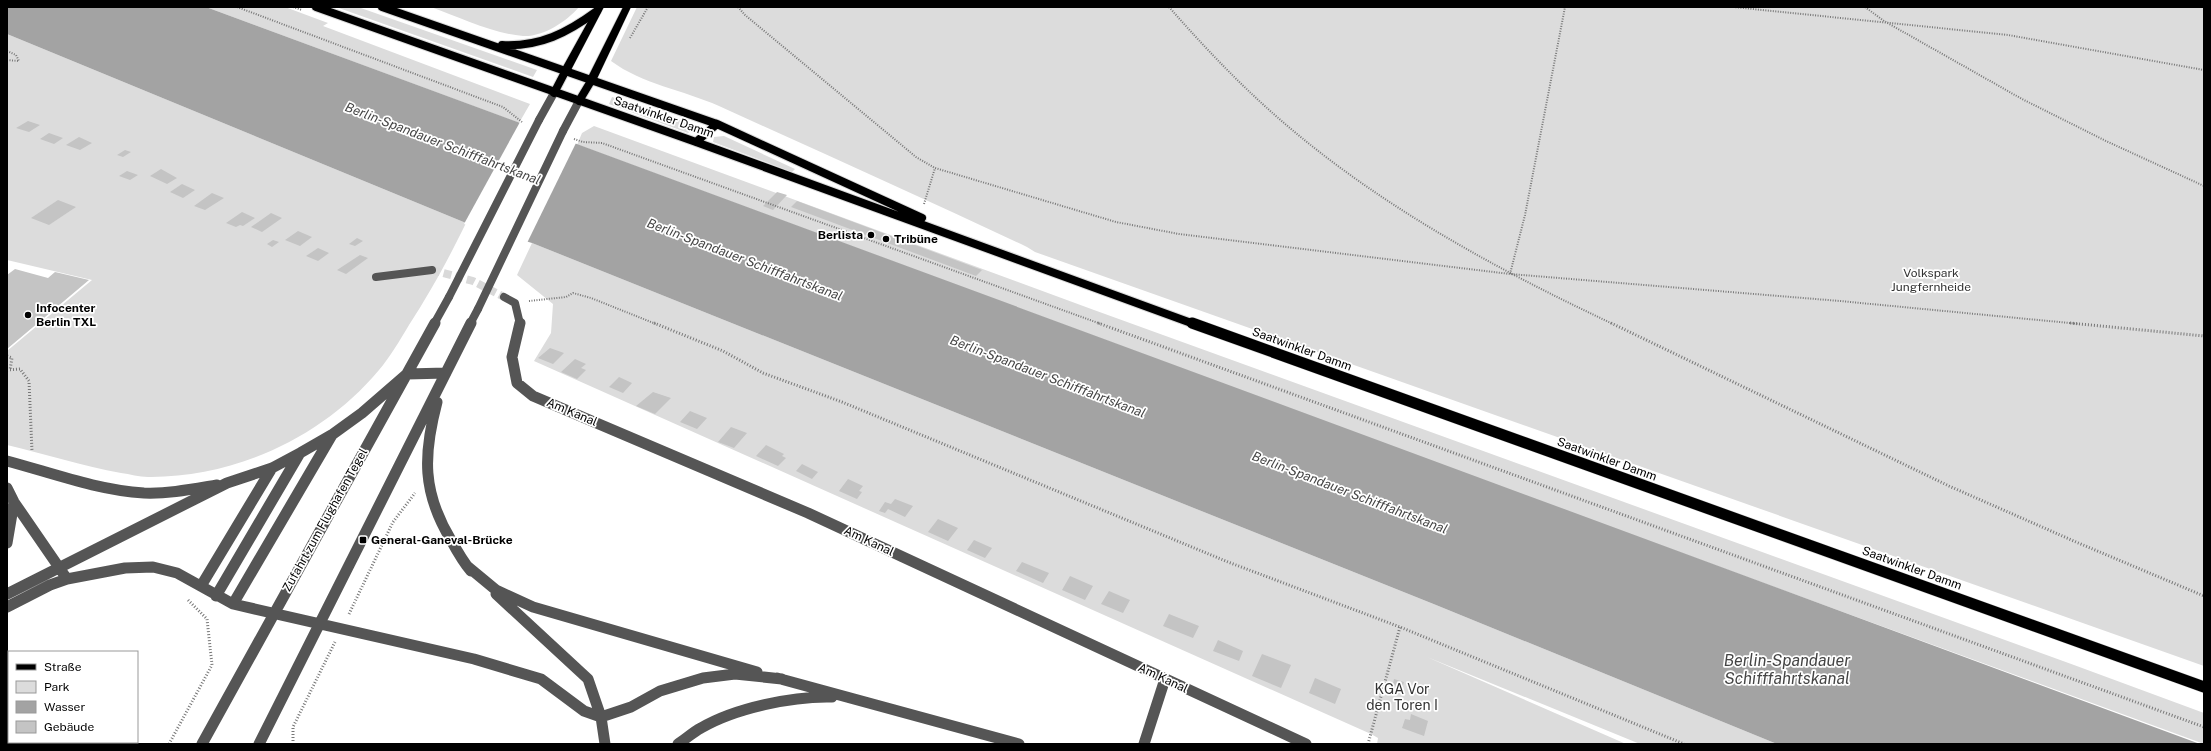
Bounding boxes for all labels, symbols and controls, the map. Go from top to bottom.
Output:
street label: Saatwinkler Damm [612,93,716,141]
water label: Berlin-Spandauer Schifffahrtskanal [343,99,543,188]
water label: Berlin-Spandauer Schifffahrtskanal [645,215,845,304]
place label: Berlista [818,228,863,242]
marker: Berlista [866,230,876,240]
place label: Tribüne [894,232,938,246]
marker: Tribüne [881,234,891,244]
park label: Volkspark Jungfernheide [1891,266,1971,294]
place label: Infocenter Berlin TXL [36,301,96,329]
marker: Infocenter Berlin TXL [23,310,33,320]
street label: Saatwinkler Damm [1250,324,1354,374]
water label: Berlin-Spandauer Schifffahrtskanal [948,332,1148,421]
street label: Am Kanal [545,395,600,429]
street label: Saatwinkler Damm [1555,434,1659,484]
street label: Zufahrt zum Flughafen Tegel [280,446,370,594]
water label: Berlin-Spandauer Schifffahrtskanal [1250,448,1450,537]
street label: Am Kanal [842,523,897,559]
place label: General-Ganeval-Brücke [371,533,513,547]
marker: General-Ganeval-Brücke [358,535,368,545]
street label: Saatwinkler Damm [1860,543,1964,593]
legend [8,651,138,743]
water label: Berlin-Spandauer Schifffahrtskanal [1724,651,1851,688]
text: Straße [44,660,82,674]
street label: Am Kanal [1136,660,1191,696]
text: Park [44,680,70,694]
park label: KGA Vor den Toren I [1366,681,1438,713]
text: Wasser [44,700,85,714]
text: Gebäude [44,720,94,734]

